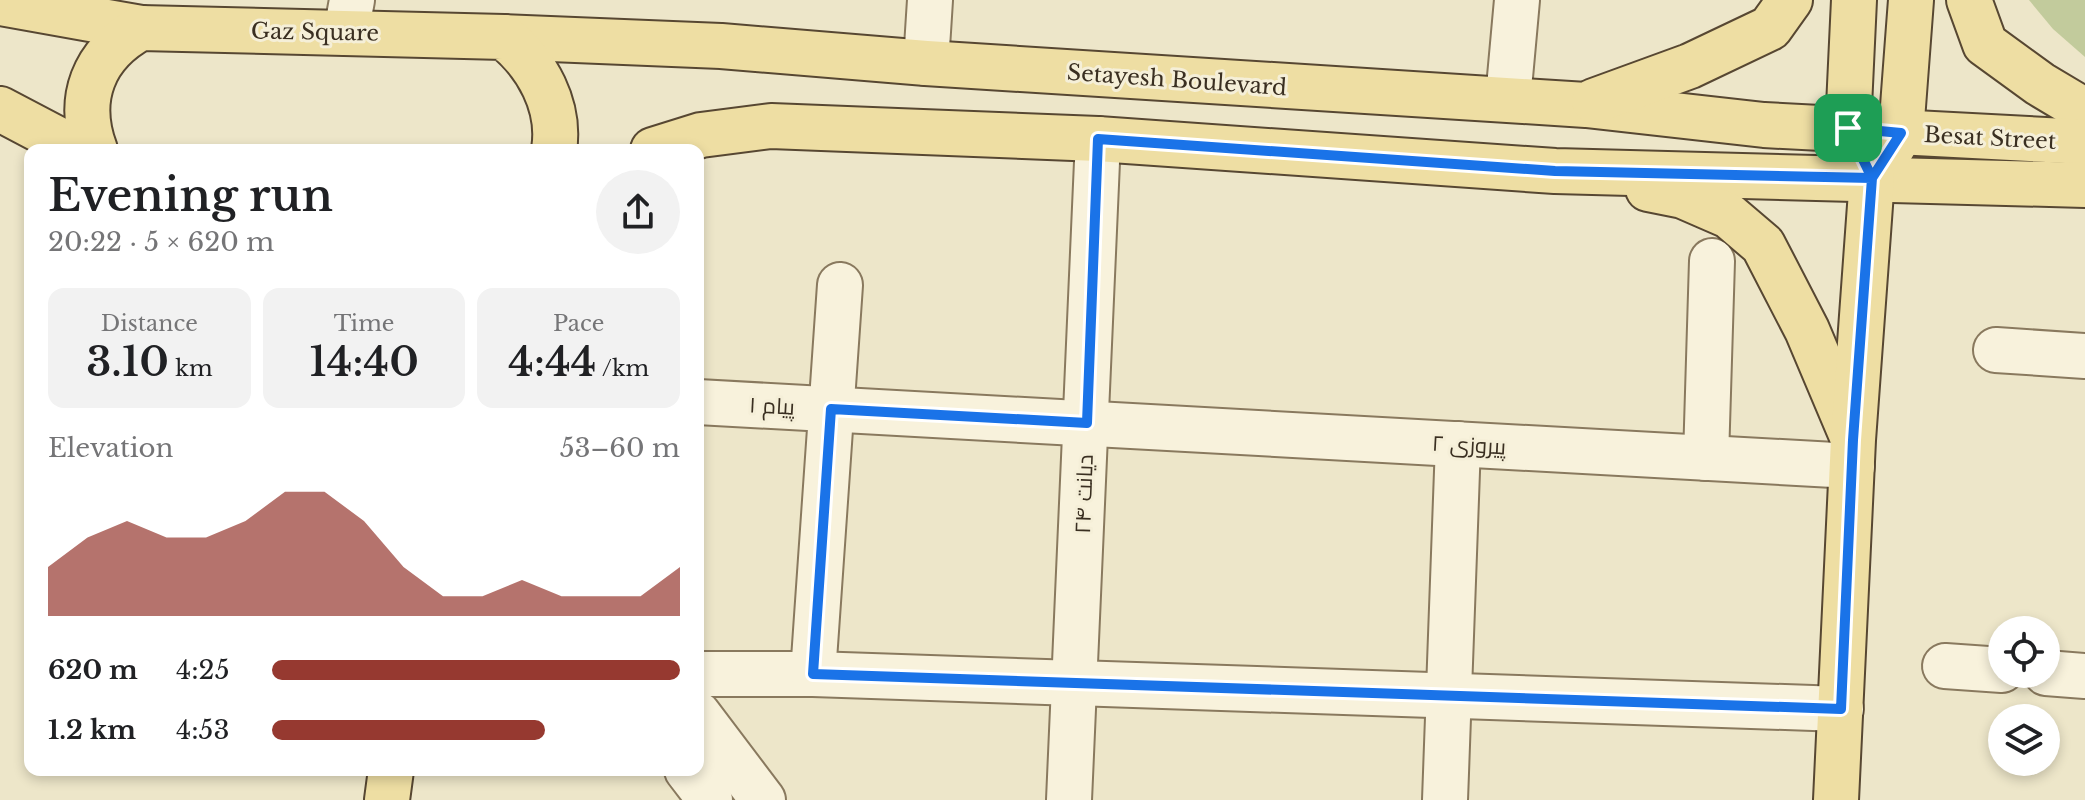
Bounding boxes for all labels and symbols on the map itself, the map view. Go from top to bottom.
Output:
street label: Gaz Square [251,17,379,47]
street label: Setayesh Boulevard [1066,59,1288,101]
pin [1814,94,1882,162]
street label: Besat Street [1923,121,2058,155]
street label: پیام ۱ [748,391,796,423]
street label: پیروزی ۲ [1431,430,1507,461]
street label: دیانت ۲۴ [1069,454,1099,534]

